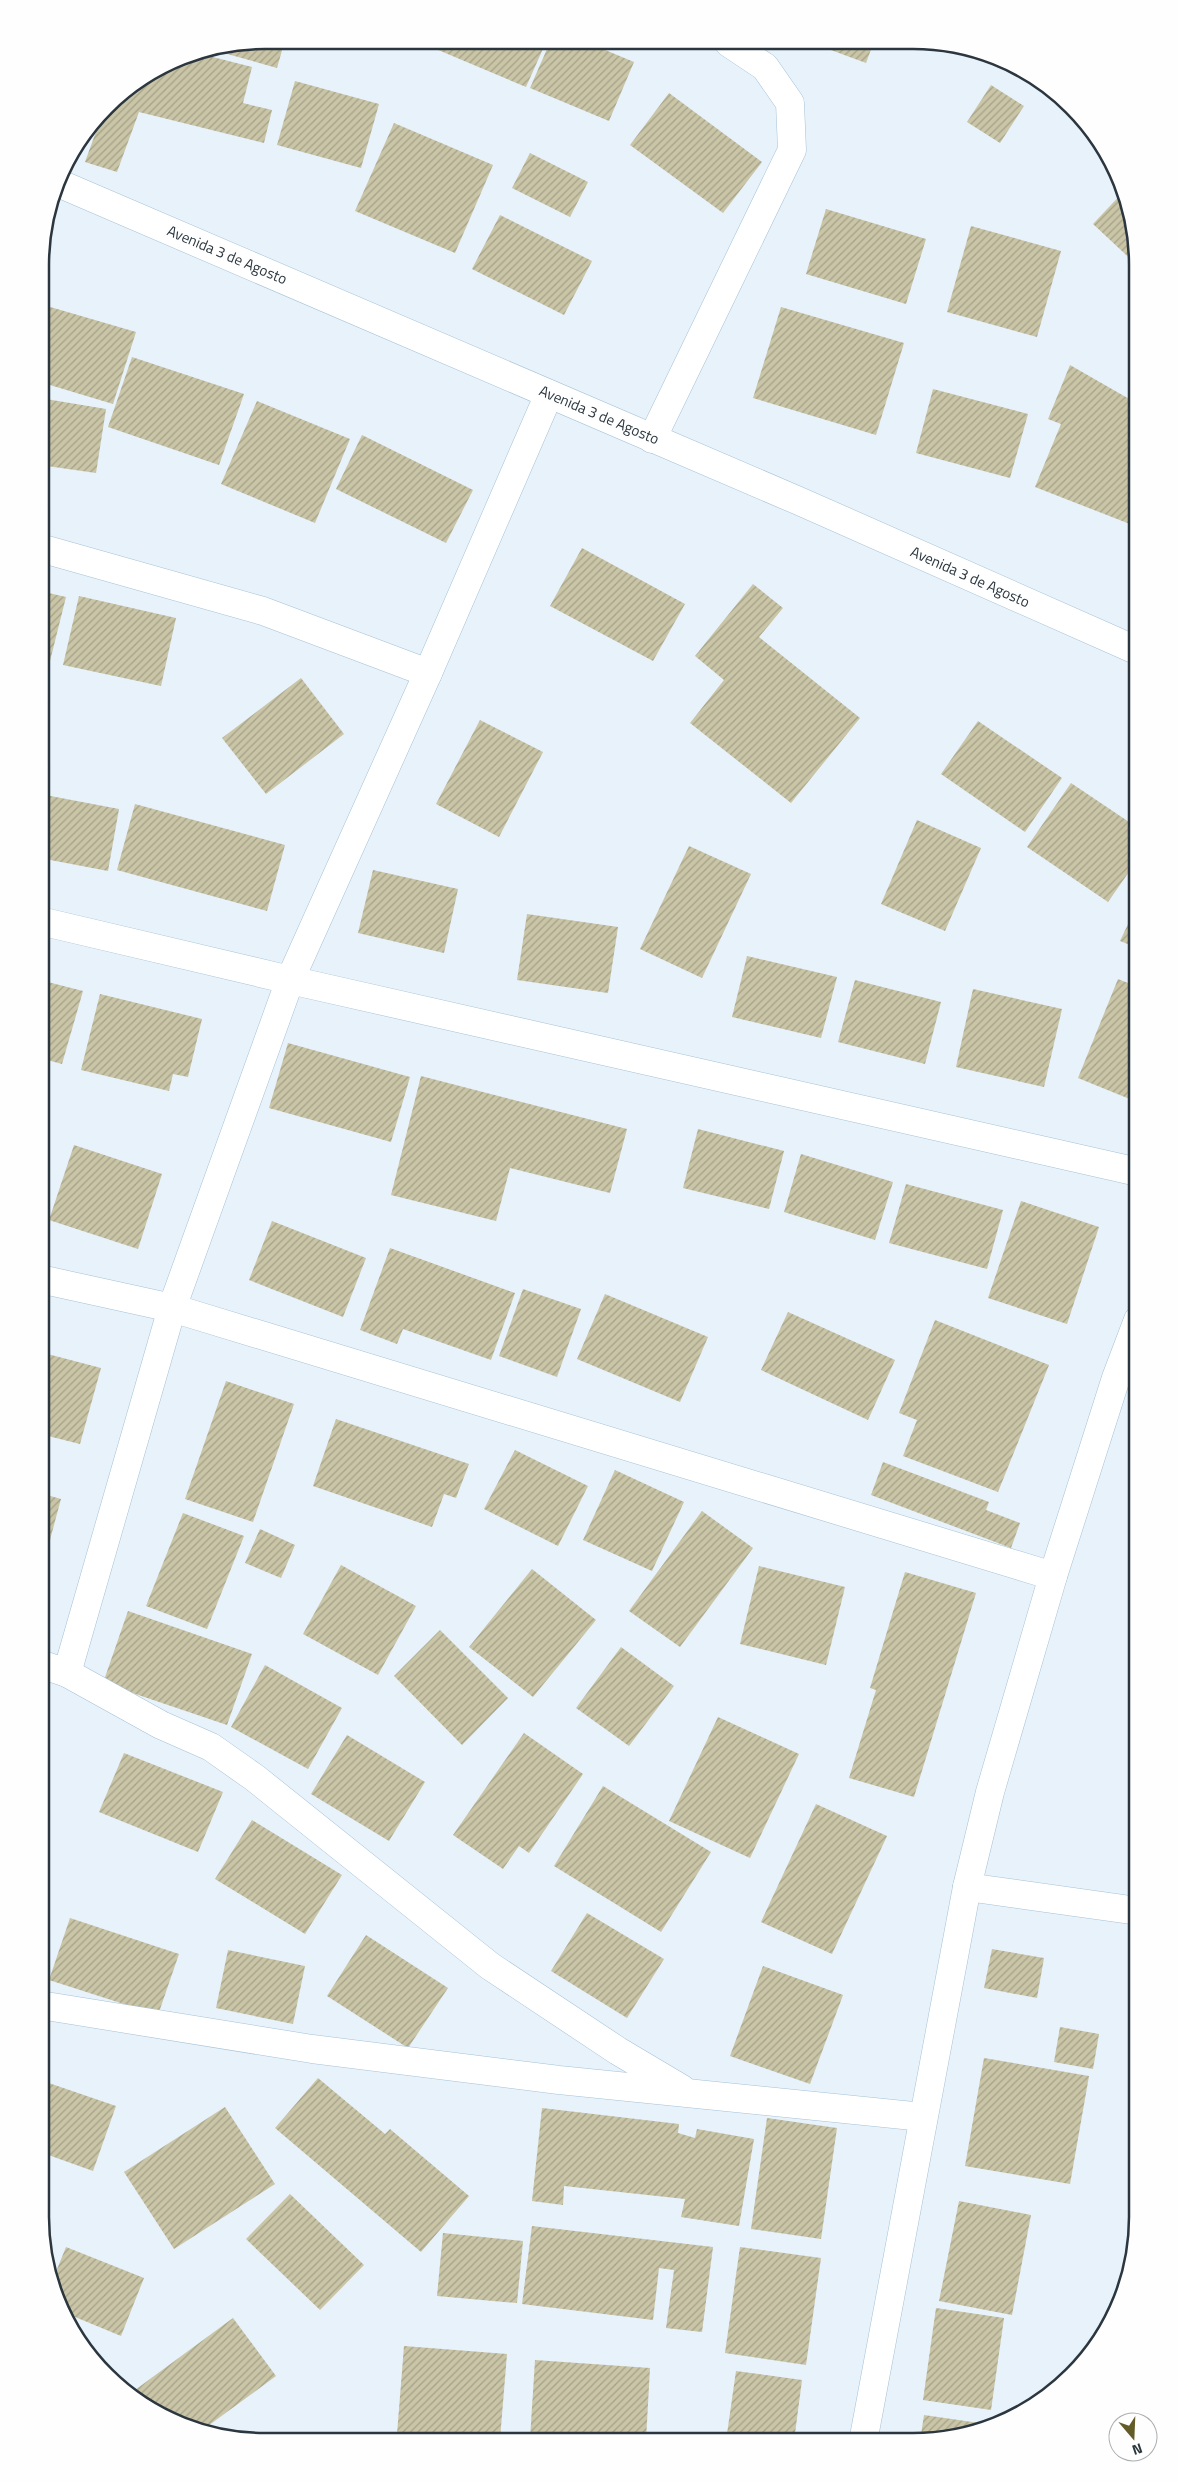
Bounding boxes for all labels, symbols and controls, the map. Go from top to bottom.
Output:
street label: Avenida 3 de Agosto [164,219,291,290]
street label: Avenida 3 de Agosto [536,379,663,450]
street label: Avenida 3 de Agosto [907,540,1034,613]
north arrow [1108,2412,1158,2462]
text: N [1129,2438,1145,2461]

